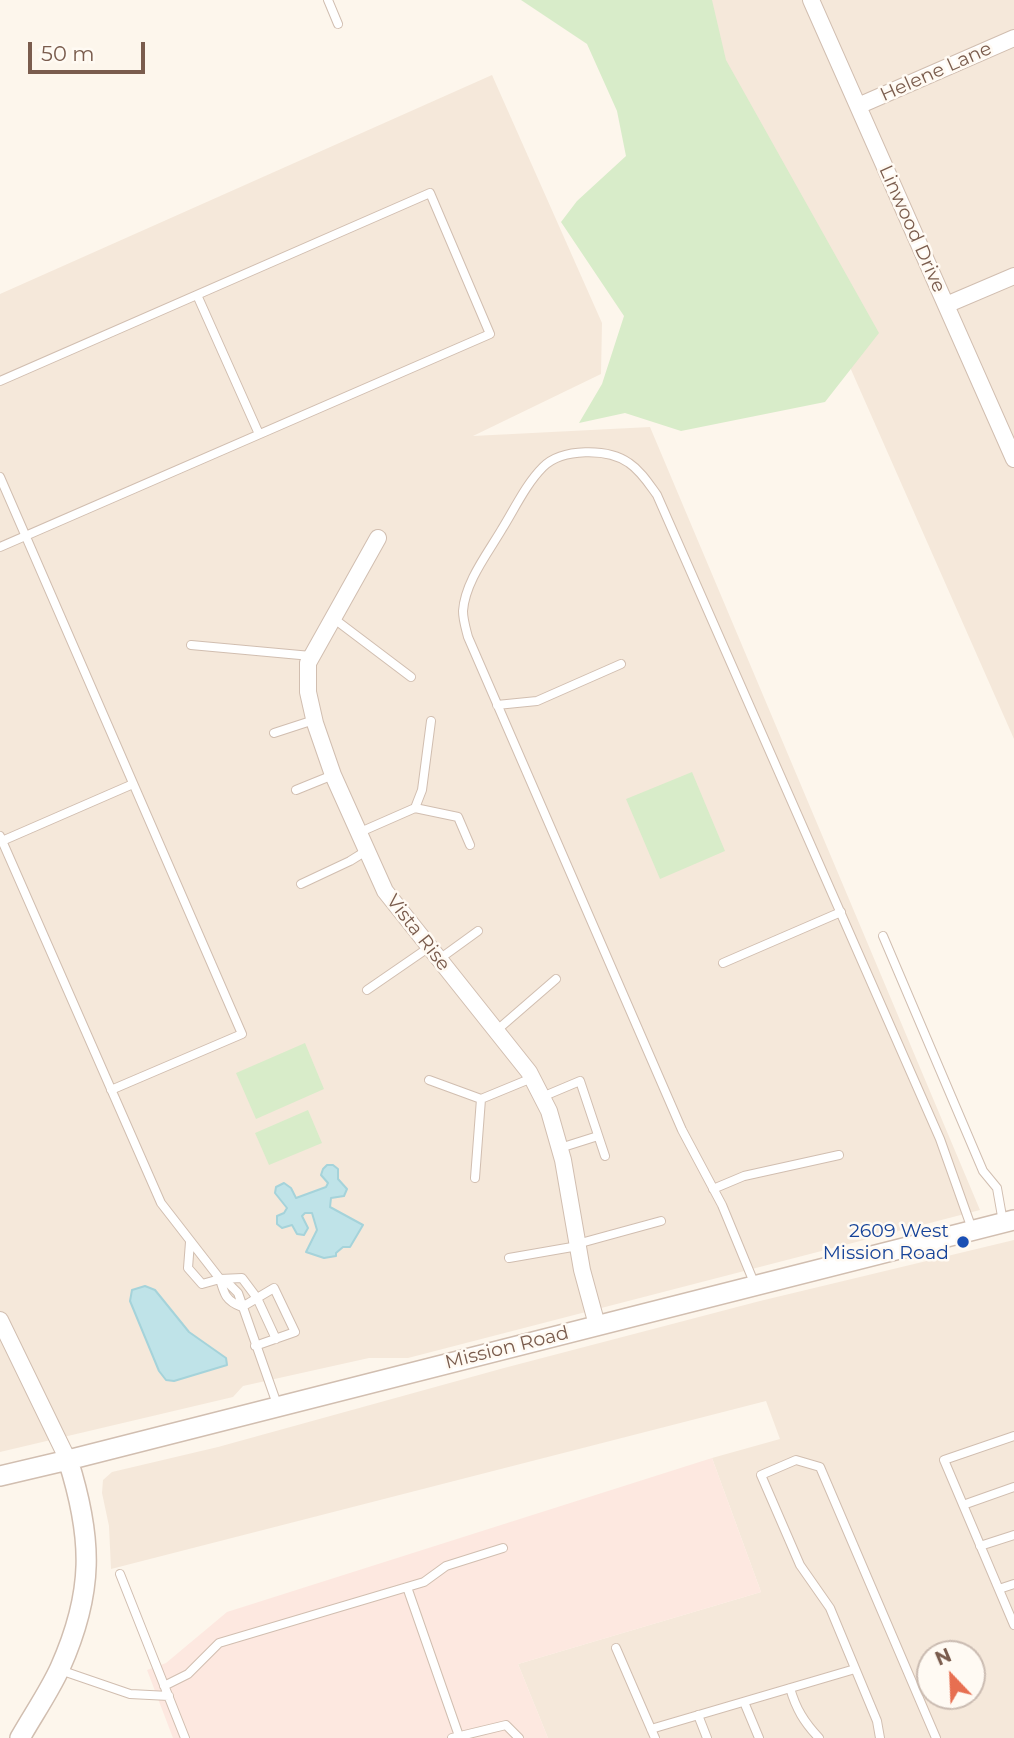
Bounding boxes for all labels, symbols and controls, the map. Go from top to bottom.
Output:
scale bar [32,28,149,72]
street label: Helene Lane [877,37,995,107]
text: 50 m [41,41,95,66]
street label: Linwood Drive [874,162,950,296]
street label: Vista Rise [381,890,455,976]
place label: 2609 West Mission Road [823,1220,949,1264]
marker: 2609 West Mission Road [955,1234,971,1250]
street label: Mission Road [443,1322,571,1374]
north arrow [916,1640,986,1710]
text: N [932,1643,955,1671]

